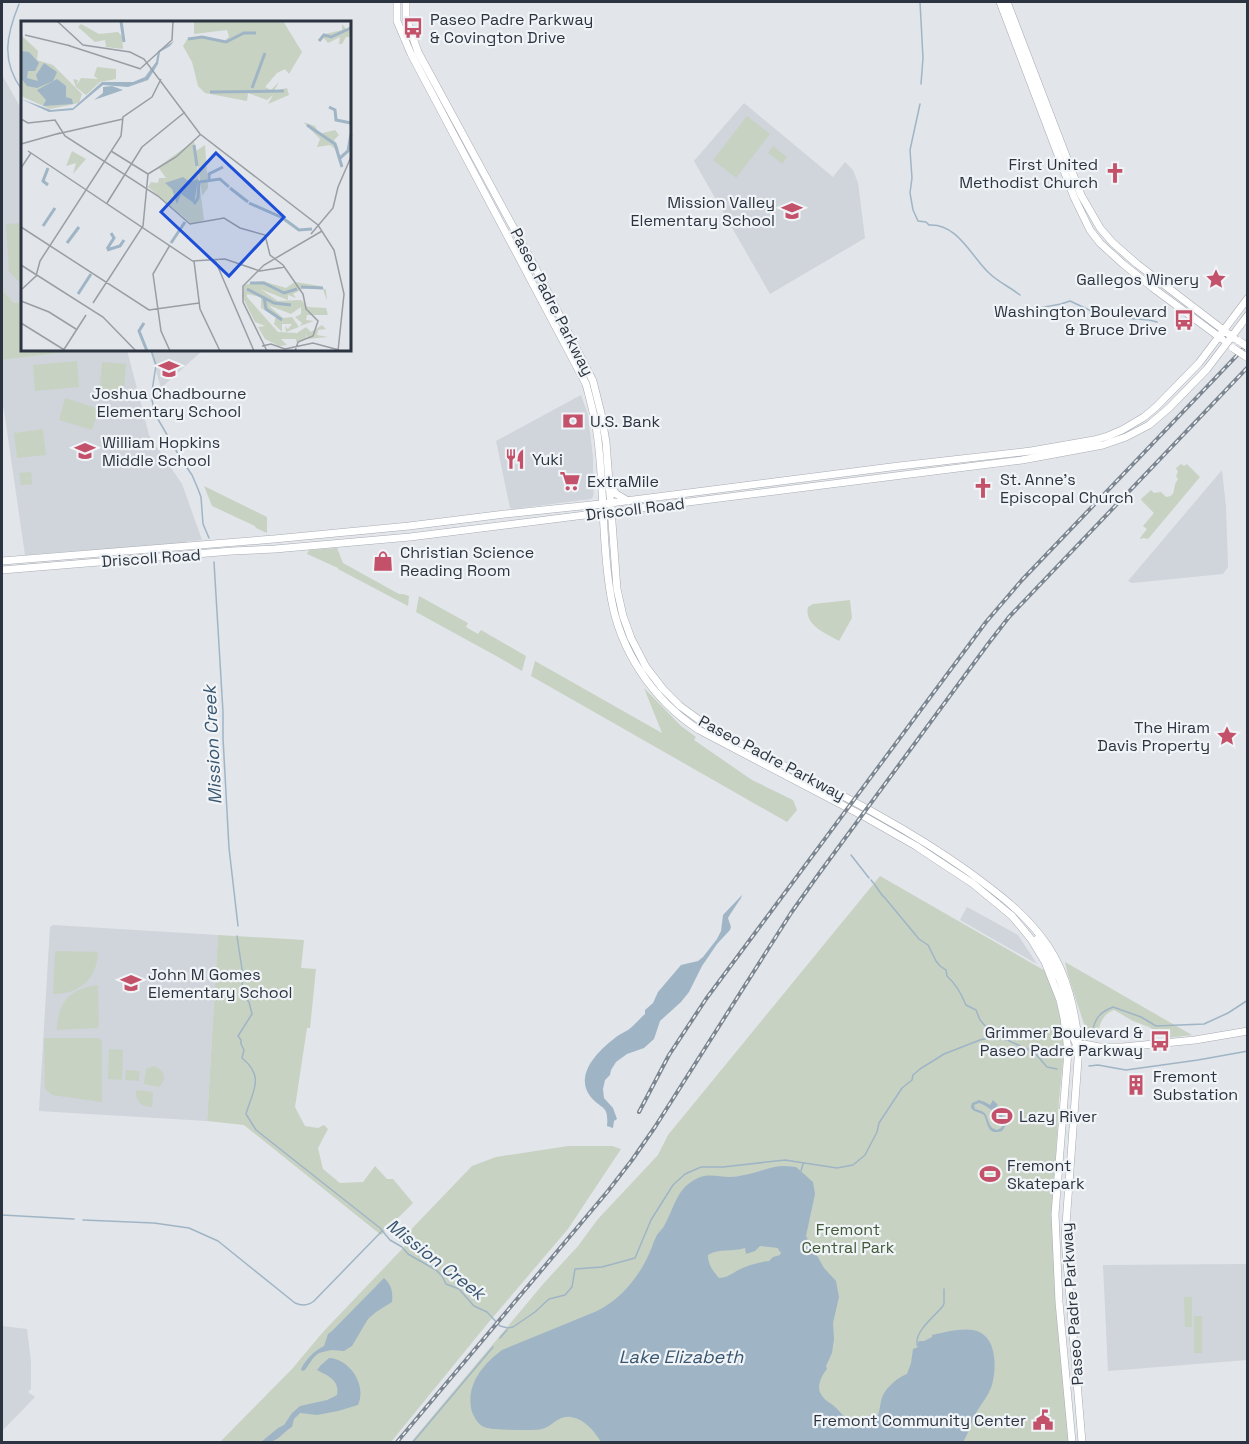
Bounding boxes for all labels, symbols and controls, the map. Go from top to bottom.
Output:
place label: Paseo Padre Parkway & Covington Drive [430,9,593,48]
bus stop icon: Paseo Padre Parkway & Covington Drive [401,16,425,40]
inset map [21,21,351,351]
place label: First United Methodist Church [959,154,1098,193]
church icon: First United Methodist Church [1103,161,1127,185]
place label: Mission Valley Elementary School [630,192,775,231]
school or university icon: Mission Valley Elementary School [780,199,804,223]
street label: Paseo Padre Parkway [506,224,598,380]
place icon: Gallegos Winery [1204,267,1228,291]
place label: Gallegos Winery [1076,269,1199,290]
place label: Washington Boulevard & Bruce Drive [994,301,1167,340]
bus stop icon: Washington Boulevard & Bruce Drive [1172,308,1196,332]
school or university icon: Joshua Chadbourne Elementary School [157,357,181,381]
place label: Joshua Chadbourne Elementary School [92,383,246,422]
bank icon: U.S. Bank [561,409,585,433]
place label: U.S. Bank [590,411,660,432]
place label: William Hopkins Middle School [102,432,220,471]
school or university icon: William Hopkins Middle School [73,439,97,463]
restaurant icon: Yuki [503,447,527,471]
place label: Yuki [532,449,563,470]
supermarket icon: ExtraMile [558,469,582,493]
place label: St. Anne's Episcopal Church [1000,469,1134,508]
place label: ExtraMile [587,471,659,492]
church icon: St. Anne's Episcopal Church [971,476,995,500]
street label: Driscoll Road [584,493,686,525]
place label: Christian Science Reading Room [400,542,534,581]
street label: Driscoll Road [101,544,201,572]
shop icon: Christian Science Reading Room [371,549,395,573]
water label: Mission Creek [197,683,227,805]
street label: Paseo Padre Parkway [695,710,849,806]
place label: The Hiram Davis Property [1097,717,1210,756]
place icon: The Hiram Davis Property [1215,724,1239,748]
place label: John M Gomes Elementary School [148,964,293,1003]
school or university icon: John M Gomes Elementary School [119,971,143,995]
place label: Grimmer Boulevard & Paseo Padre Parkway [980,1022,1143,1061]
bus stop icon: Grimmer Boulevard & Paseo Padre Parkway [1148,1029,1172,1053]
place label: Fremont Substation [1153,1066,1238,1105]
building icon: Fremont Substation [1124,1073,1148,1097]
sports icon: Lazy River [990,1104,1014,1128]
place label: Lazy River [1019,1106,1097,1127]
place label: Fremont Skatepark [1007,1155,1085,1194]
sports icon: Fremont Skatepark [978,1162,1002,1186]
water label: Mission Creek [382,1213,492,1306]
park label: Fremont Central Park [802,1219,895,1258]
street label: Paseo Padre Parkway [1056,1222,1088,1386]
water label: Lake Elizabeth [619,1345,744,1368]
public building icon: Fremont Community Center [1031,1408,1055,1432]
place label: Fremont Community Center [813,1410,1026,1431]

